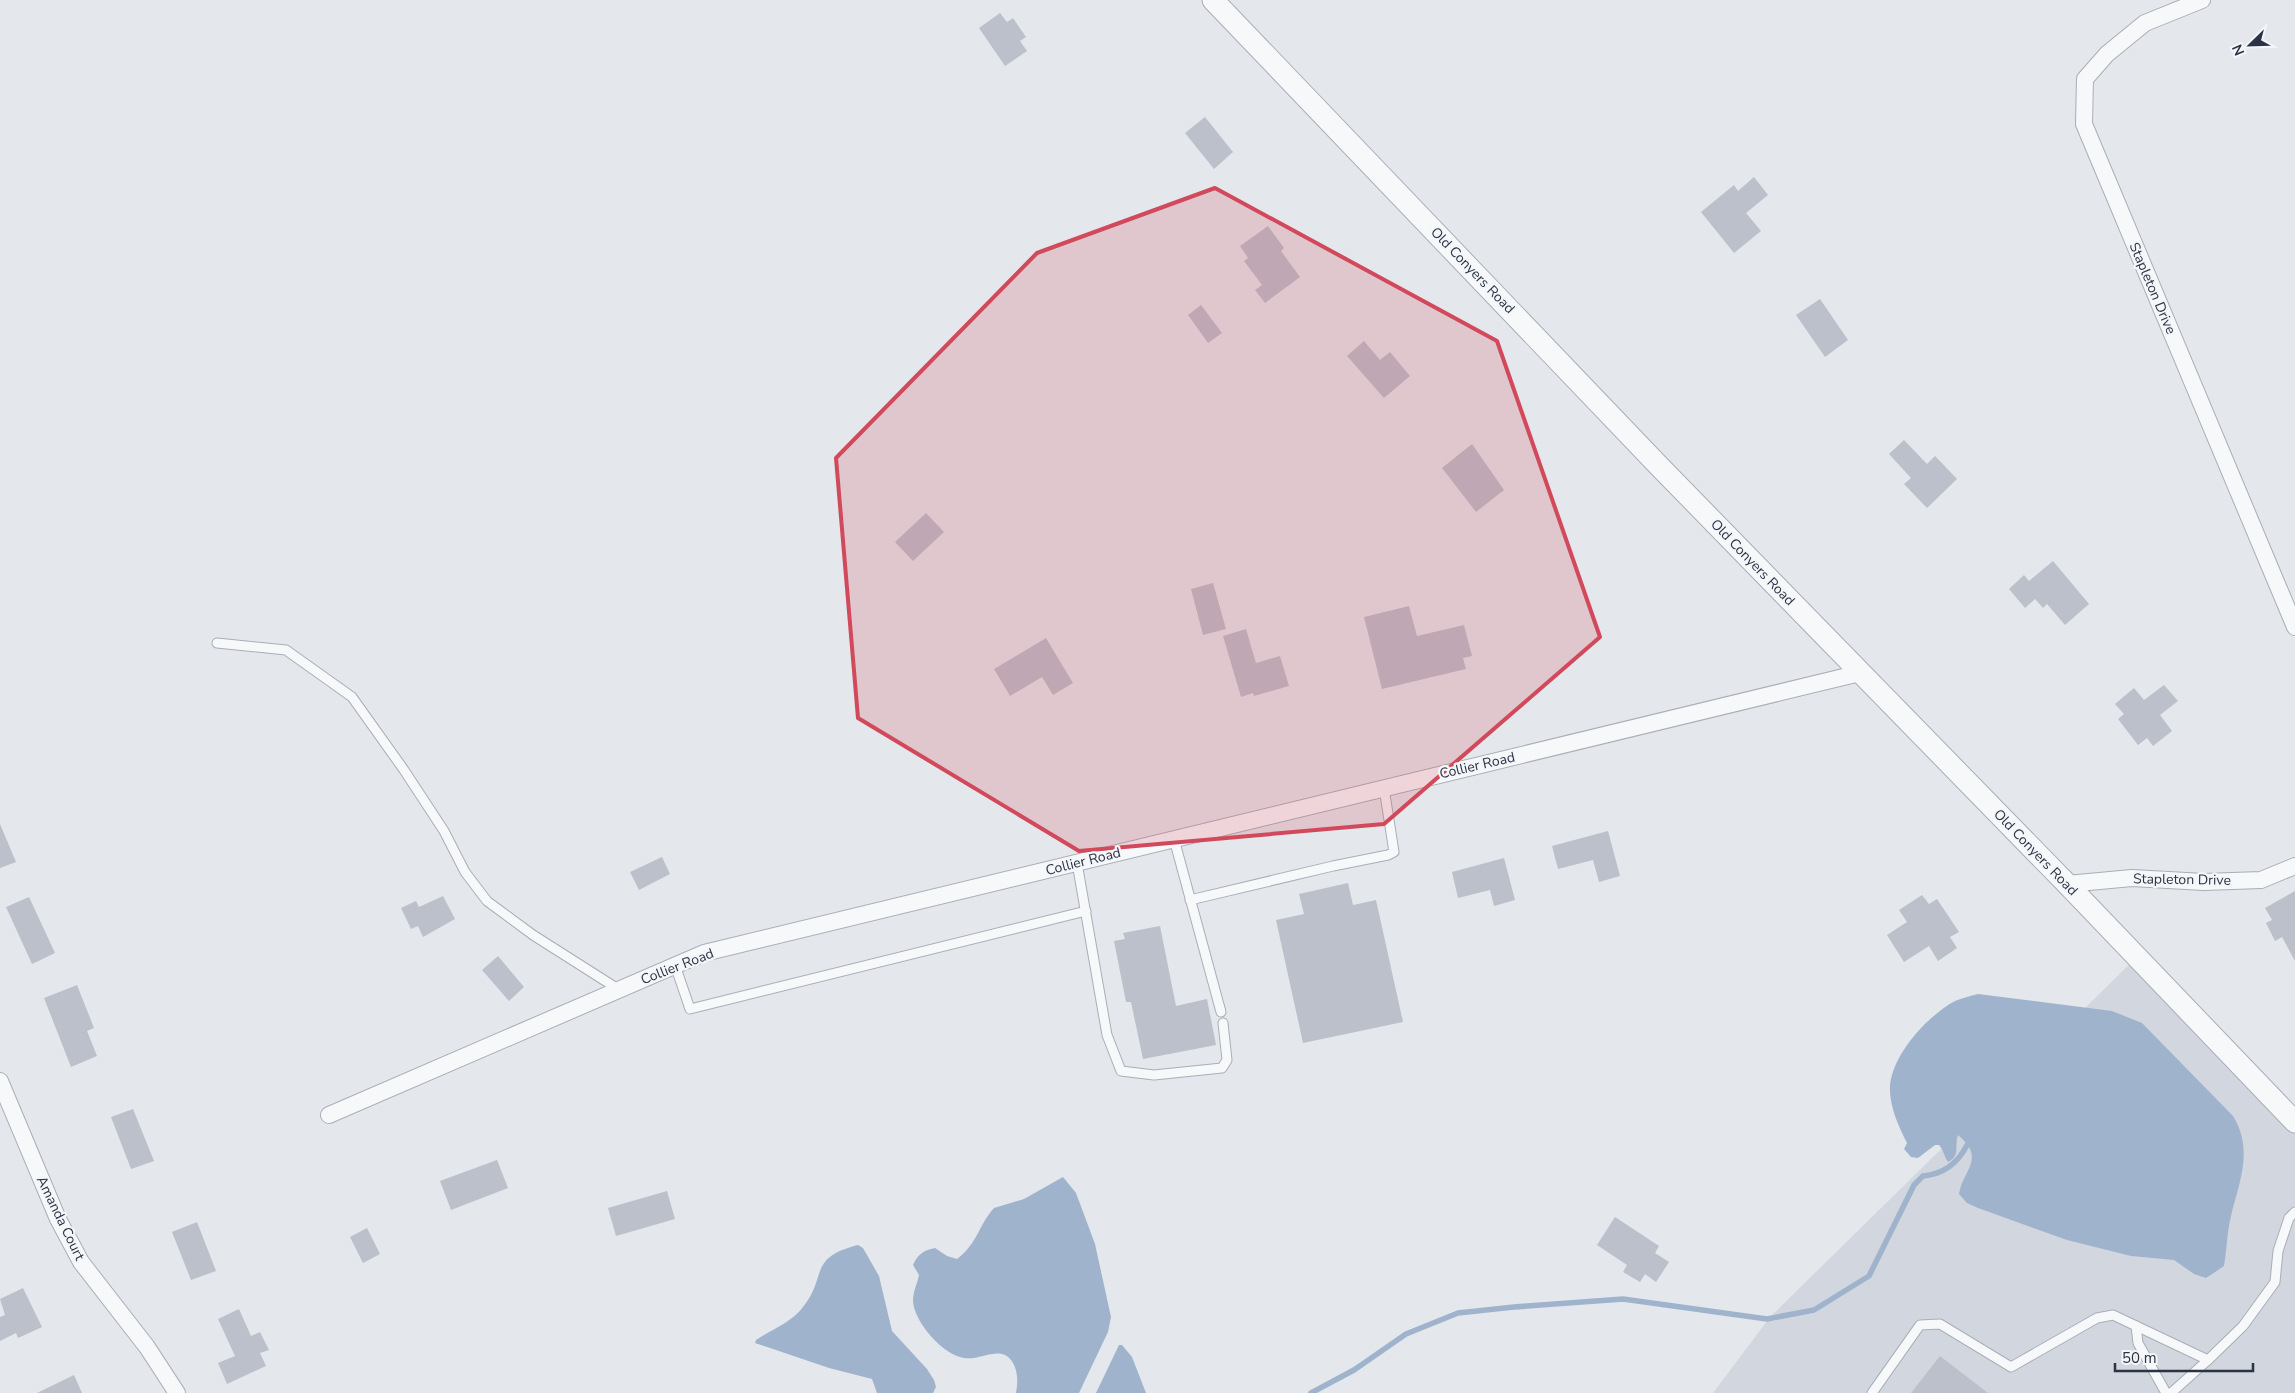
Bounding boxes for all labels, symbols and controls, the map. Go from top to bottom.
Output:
north arrow [2225,20,2275,70]
text: N [2228,41,2249,58]
street label: Old Conyers Road [1426,223,1519,318]
street label: Stapleton Drive [2125,239,2180,337]
street label: Old Conyers Road [1706,515,1799,610]
street label: Collier Road [1438,748,1517,783]
street label: Old Conyers Road [1989,805,2082,900]
street label: Collier Road [1044,843,1123,880]
street label: Stapleton Drive [2133,869,2231,890]
street label: Collier Road [638,944,716,989]
street label: Amanda Court [32,1173,89,1264]
scale bar [2115,1340,2252,1372]
text: 50 m [2122,1348,2157,1368]

